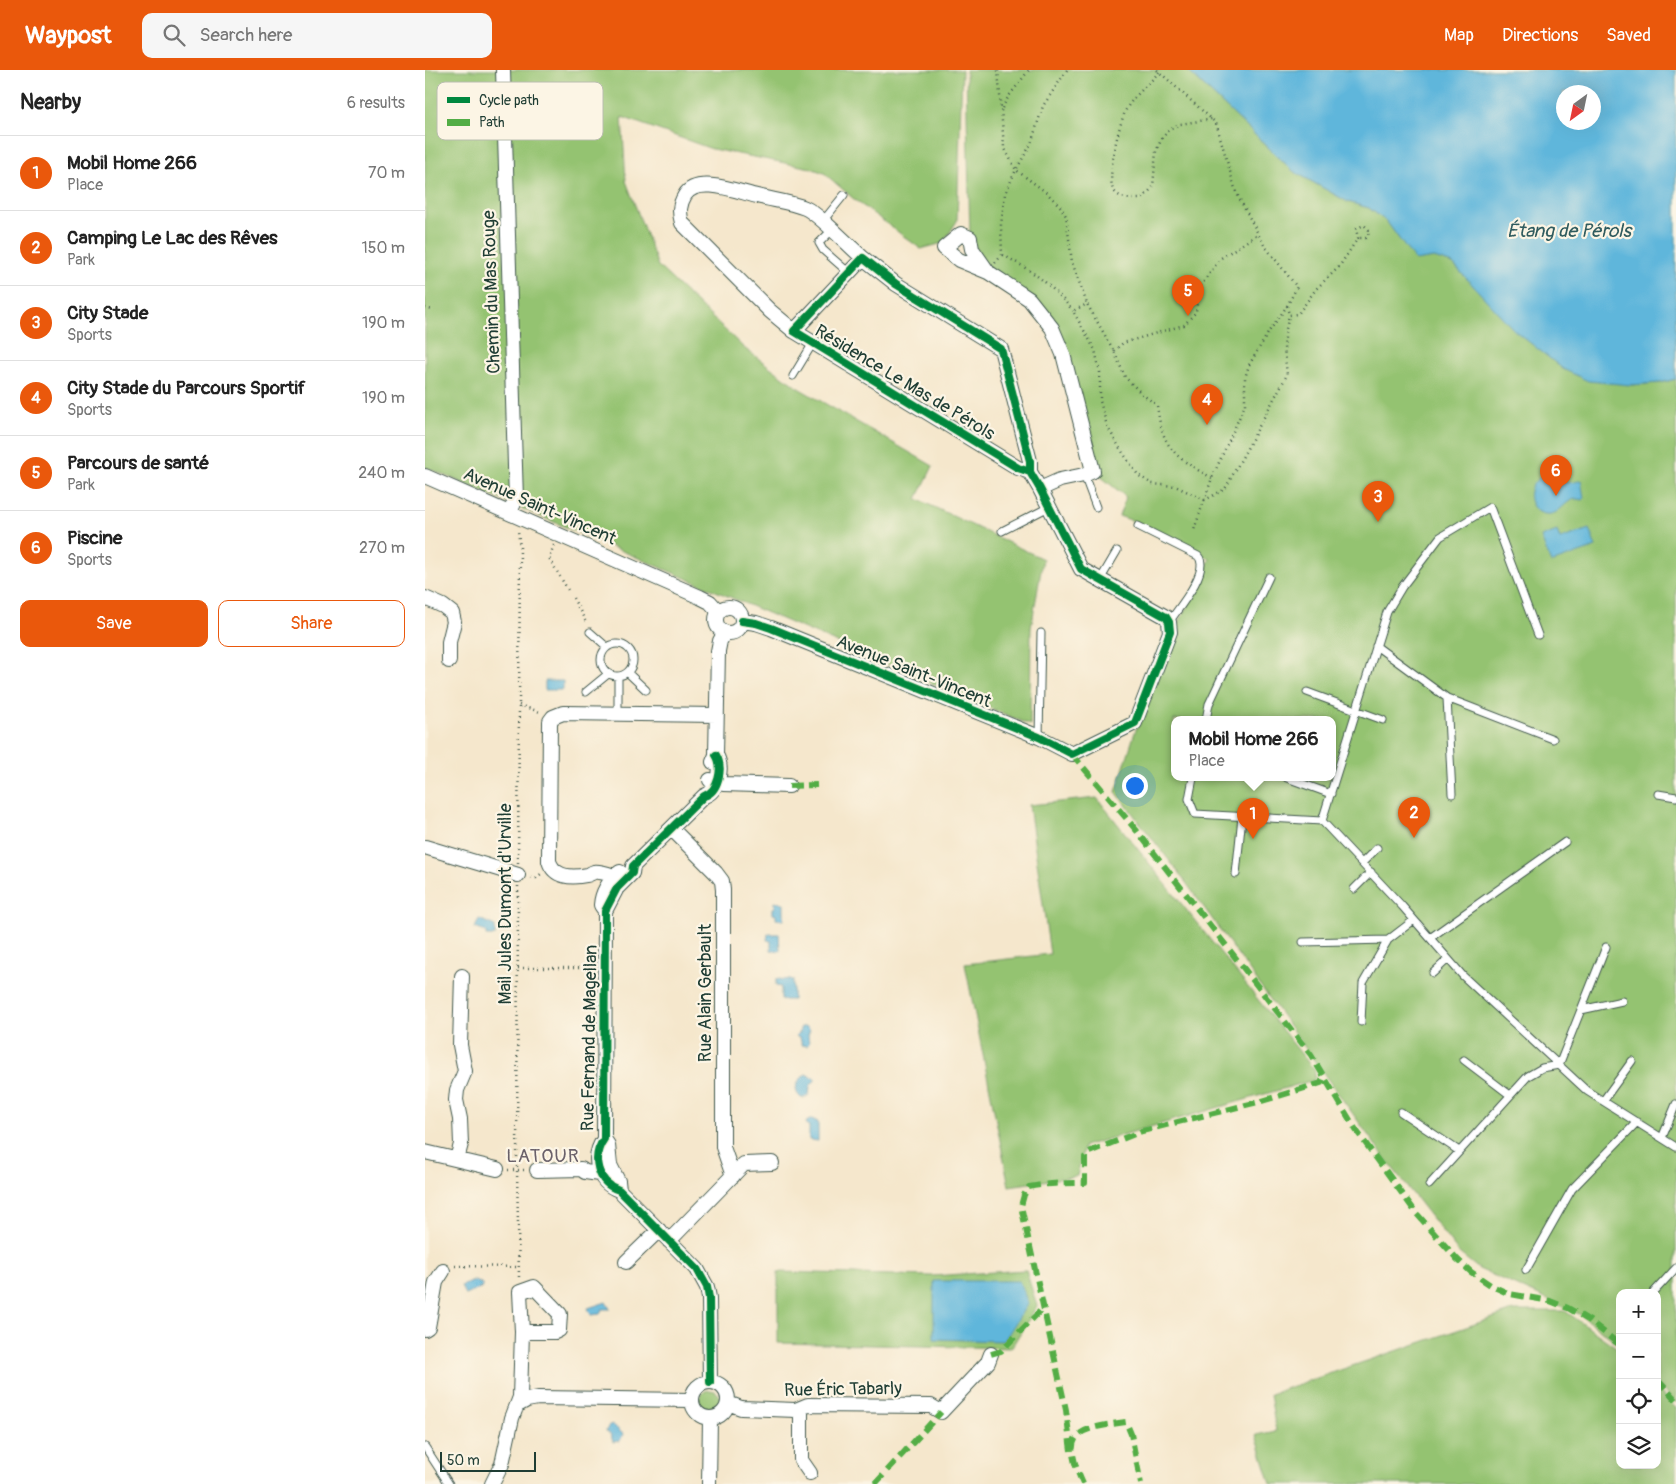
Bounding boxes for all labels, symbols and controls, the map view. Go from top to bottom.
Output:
search box [142,13,492,58]
text: Waypost [25,21,112,50]
icon: search [160,21,188,49]
text: Search here [200,23,292,47]
text: Map [1444,24,1474,47]
text: Directions [1502,24,1578,47]
text: Saved [1606,24,1651,47]
legend [437,82,603,140]
north arrow [1556,85,1601,130]
text: Nearby [20,89,81,116]
text: Cycle path [479,92,539,109]
text: 6 results [347,93,405,113]
text: Path [479,114,504,131]
text: Mobil Home 266 [67,151,197,175]
text: 1 [33,163,39,183]
text: 70 m [368,163,405,183]
text: Place [67,175,103,195]
street label: Chemin du Mas Rouge [477,210,506,374]
water label: Étang de Pérols [1507,219,1634,243]
text: Camping Le Lac des Rêves [67,226,278,250]
text: 2 [32,238,40,258]
text: 150 m [361,238,405,258]
text: Park [67,250,95,270]
pin: 5 [1172,275,1204,316]
text: City Stade [67,301,148,325]
text: 3 [32,313,40,333]
text: 190 m [362,313,405,333]
street label: Résidence Le Mas de Pérols [810,319,999,445]
text: Sports [67,325,112,345]
text: City Stade du Parcours Sportif [67,376,306,400]
pin: 4 [1191,384,1223,425]
text: 4 [31,388,41,408]
text: 190 m [362,388,405,408]
text: Sports [67,400,112,420]
text: Parcours de santé [67,451,209,475]
pin: 6 [1540,455,1572,496]
street label: Avenue Saint-Vincent [460,462,621,551]
text: 5 [32,463,40,483]
text: 240 m [358,463,405,483]
text: Park [67,475,95,495]
pin: 3 [1362,481,1394,522]
text: Piscine [67,526,122,550]
text: 6 [31,538,41,558]
text: 270 m [359,538,405,558]
text: Sports [67,550,112,570]
button: Save [20,600,208,647]
button: Share [218,600,405,647]
street label: Avenue Saint-Vincent [833,630,995,713]
popup [1171,716,1336,781]
text: Mobil Home 266 [1189,727,1319,751]
text: Place [1189,751,1225,771]
your location [1122,773,1148,799]
pin: 2 [1398,797,1430,838]
pin: 1 [1237,798,1269,839]
street label: Mail Jules Dumont d'Urville [494,803,517,1005]
street label: Rue Alain Gerbault [694,923,717,1062]
street label: Rue Fernand de Magellan [576,945,603,1131]
district label: LATOUR [506,1144,580,1168]
map controls [1616,1289,1661,1469]
button: + [1616,1289,1661,1334]
button: − [1616,1334,1661,1379]
street label: Rue Éric Tabarly [784,1377,902,1402]
button: locate [1616,1379,1661,1424]
button: layers [1616,1424,1661,1469]
scale bar [440,1449,536,1472]
text: 50 m [447,1452,480,1469]

